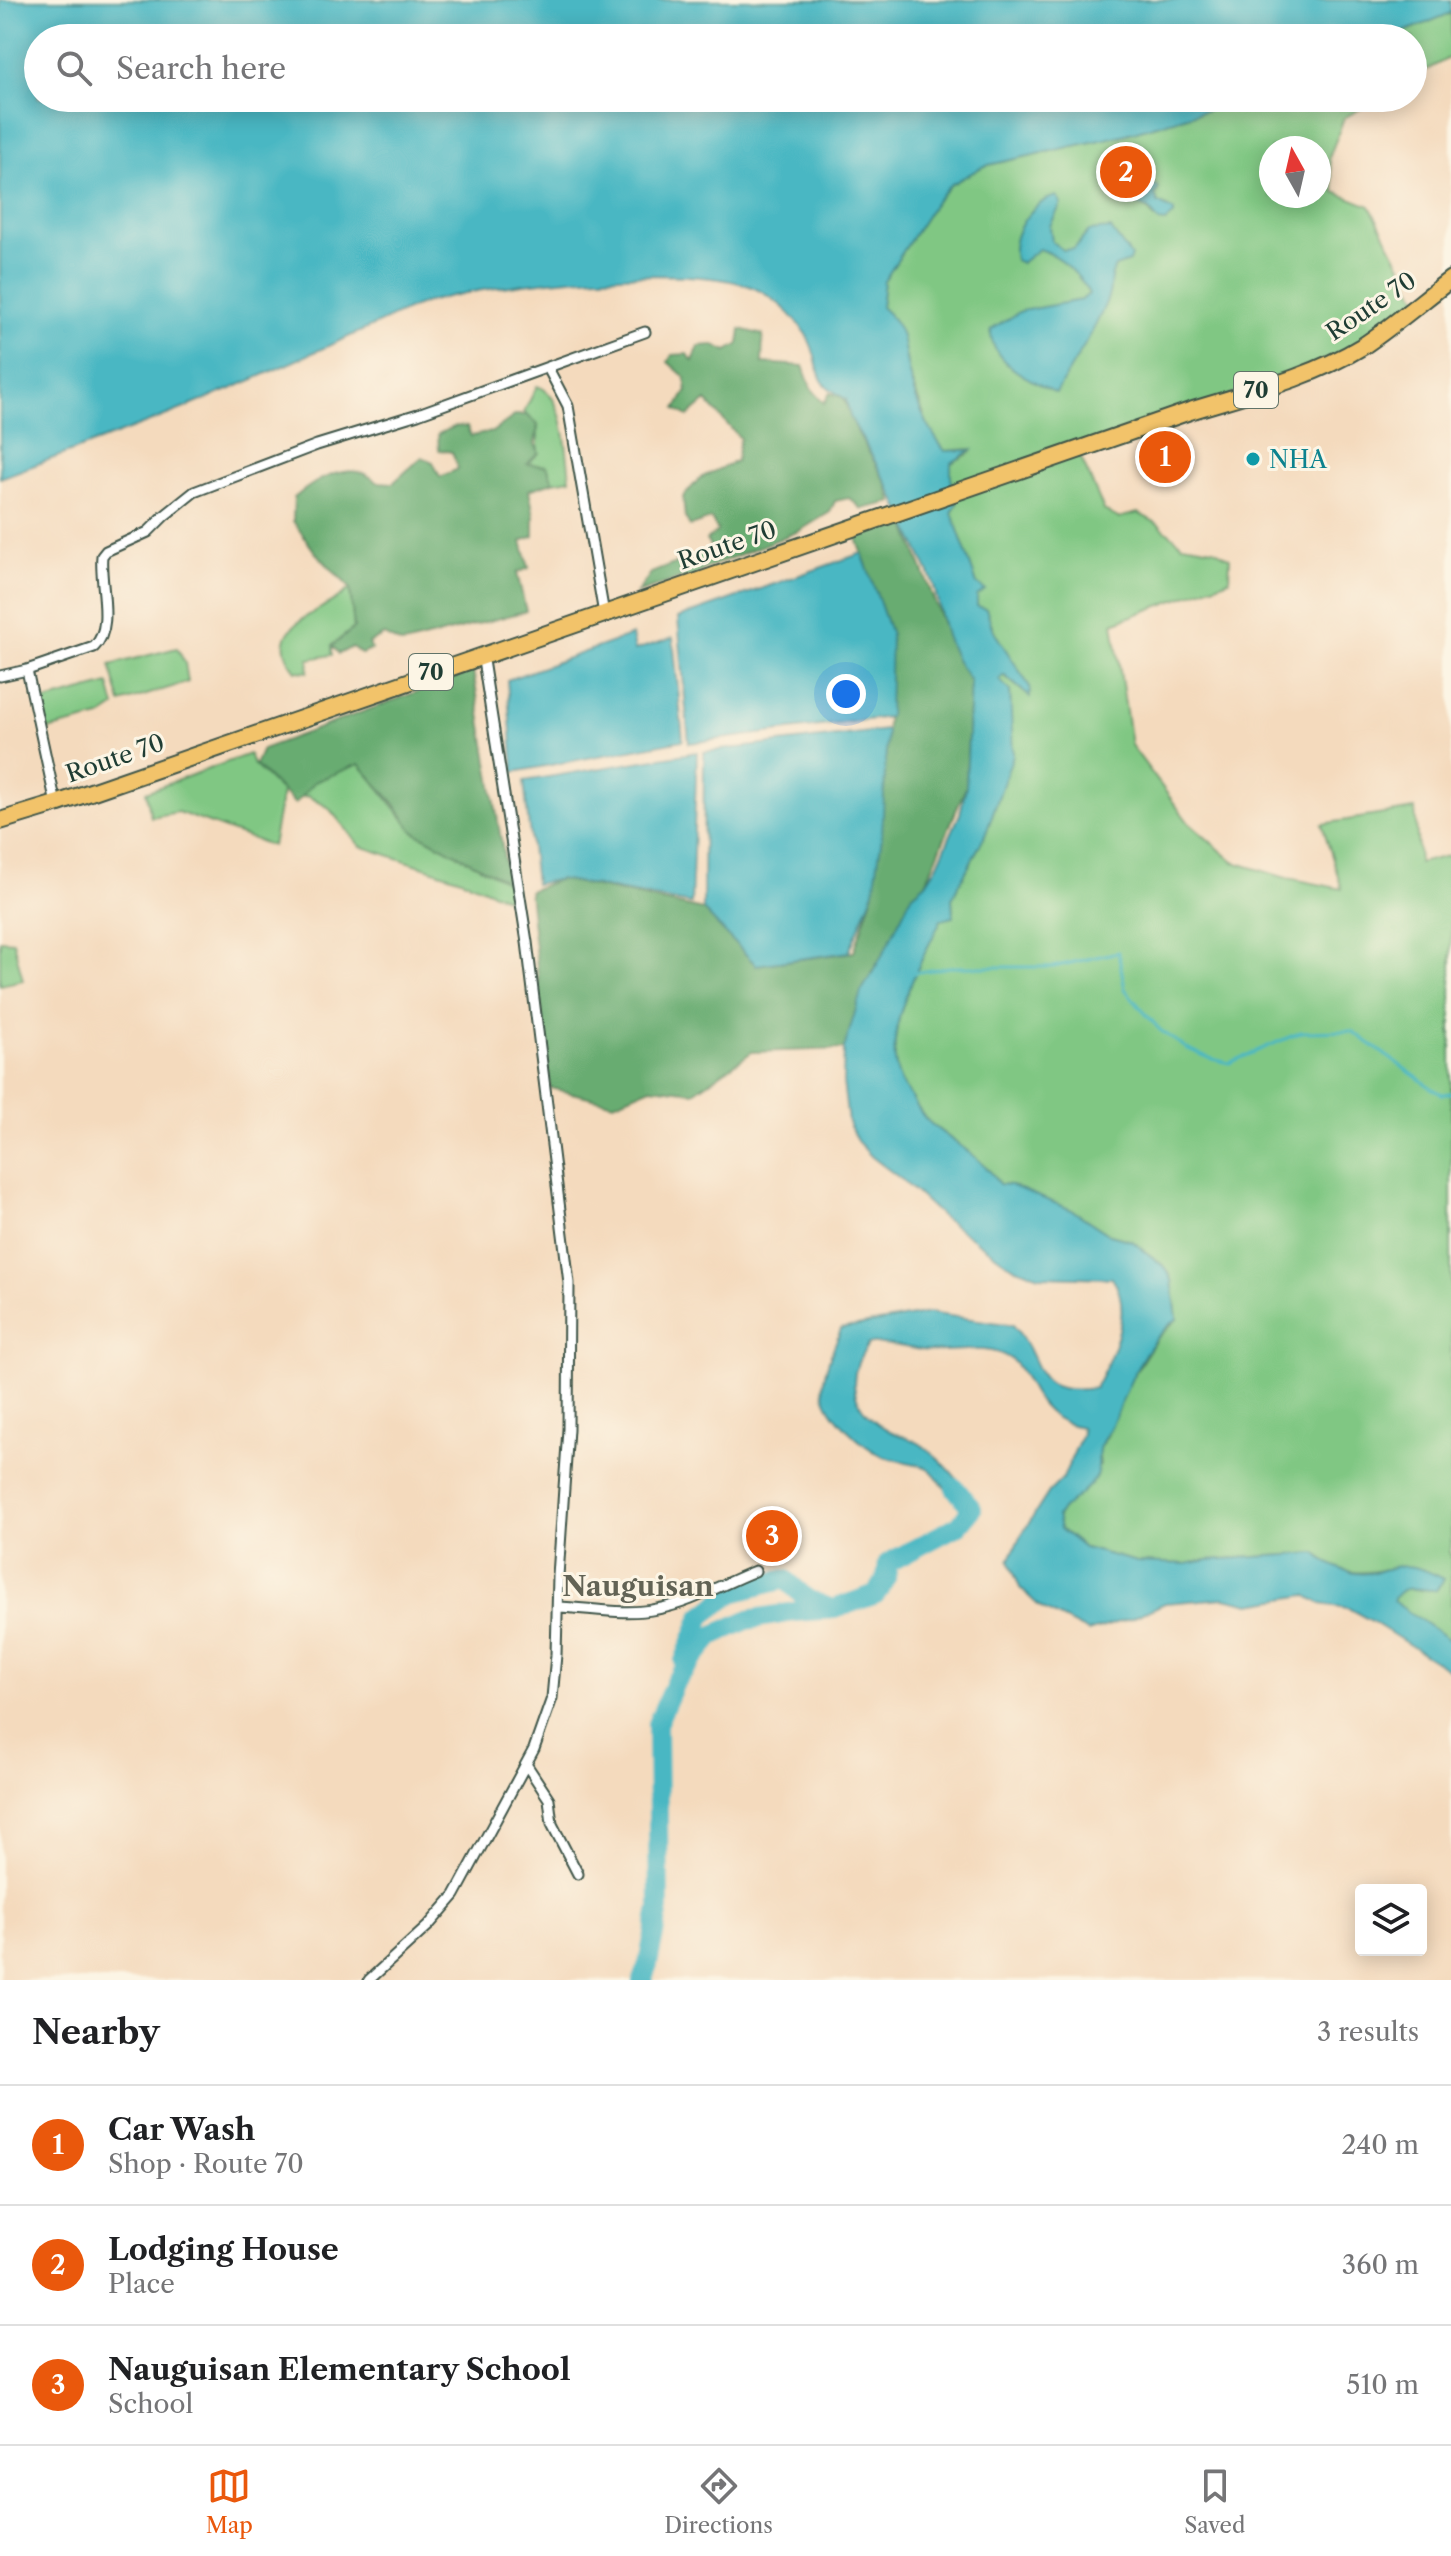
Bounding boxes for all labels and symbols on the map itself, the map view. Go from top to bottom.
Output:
north arrow [1259,136,1331,208]
pin: 2 [1100,142,1152,202]
street label: Route 70 [1321,265,1421,347]
road number: 70 [1234,372,1278,408]
pin: 1 [1139,427,1191,487]
place label: NHA [1269,445,1328,474]
marker: NHA [1244,450,1262,468]
street label: Route 70 [674,515,780,575]
road number: 70 [409,654,453,690]
your location [826,674,866,714]
street label: Route 70 [62,728,168,788]
pin: 3 [746,1506,798,1566]
district label: Nauguisan [562,1569,714,1603]

